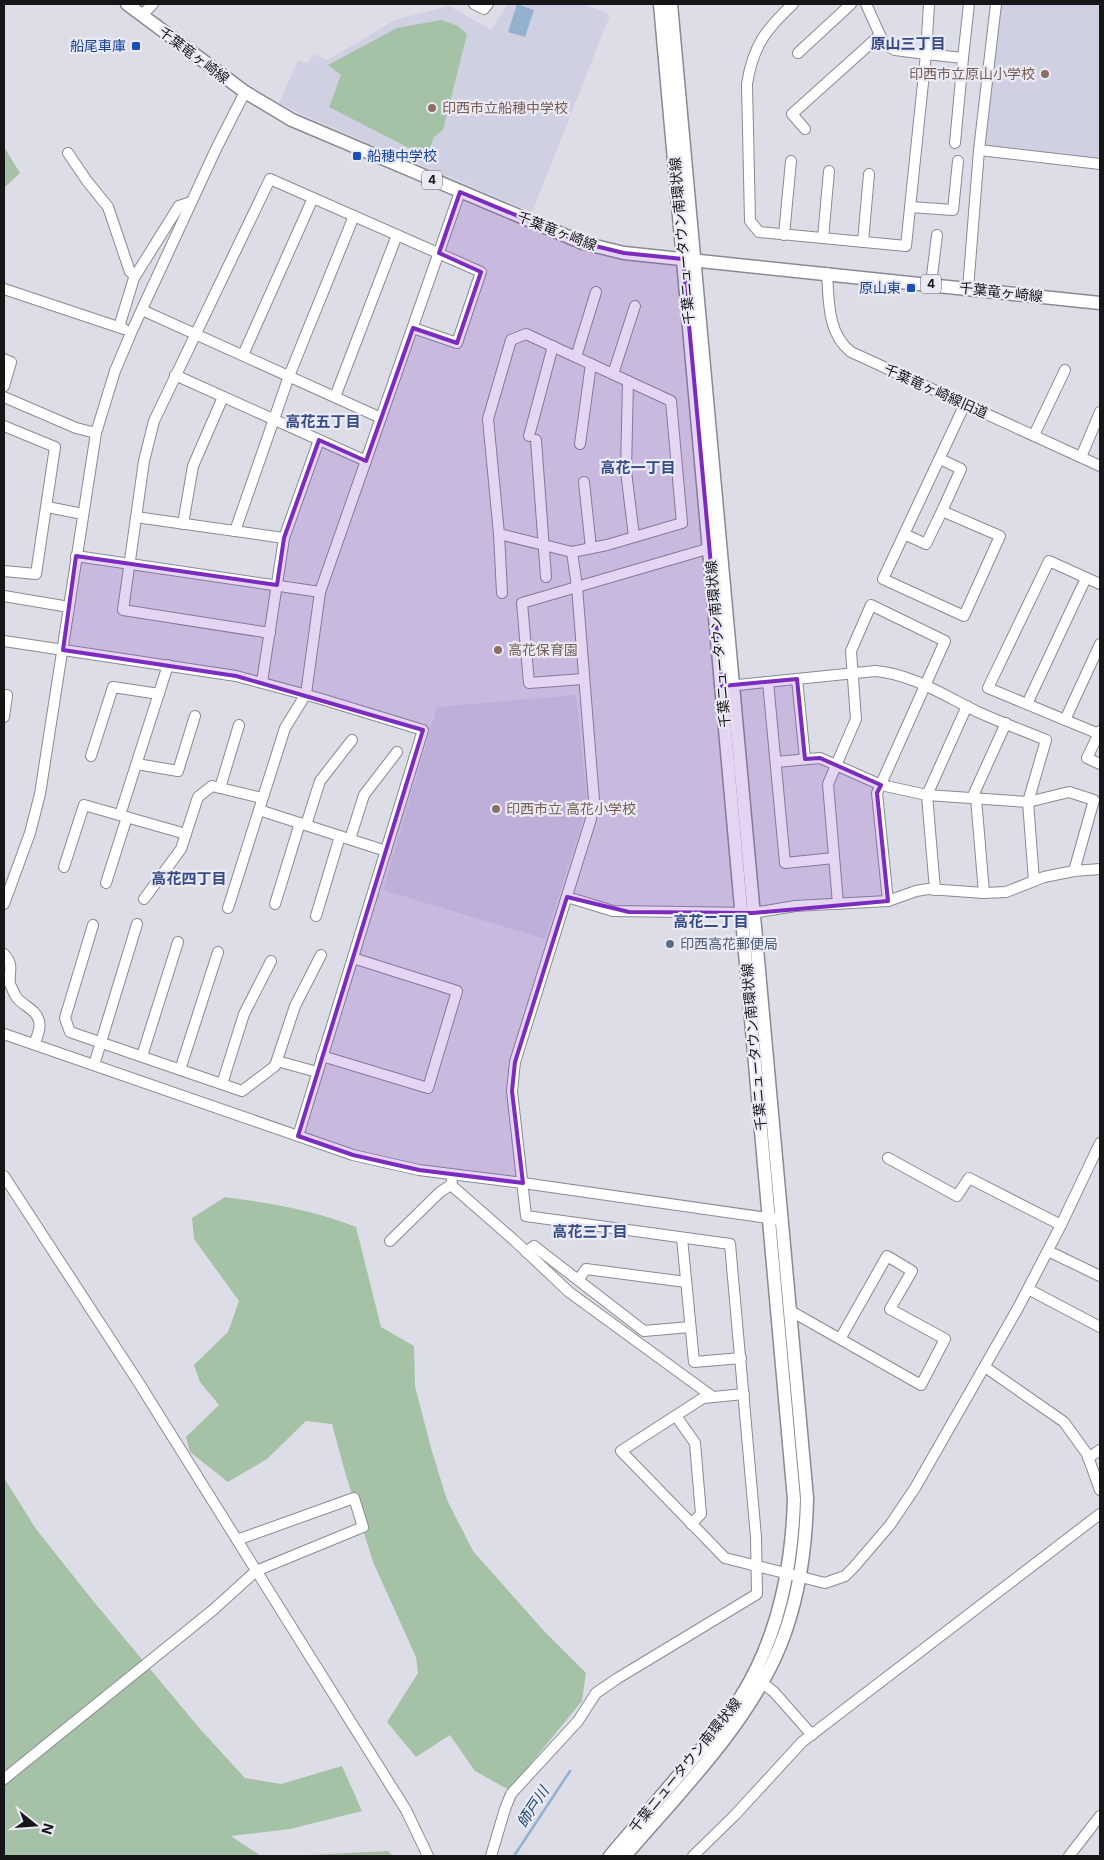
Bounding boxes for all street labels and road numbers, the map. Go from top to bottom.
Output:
street label: 千葉竜ヶ崎線 [156,23,233,87]
street label: 千葉ニュータウン南環状線 [666,157,697,325]
road number: 4 [422,170,442,190]
street label: 千葉竜ヶ崎線 [515,208,599,254]
road number: 4 [921,274,941,294]
street label: 千葉竜ヶ崎線 [958,279,1044,304]
street label: 千葉竜ヶ崎線旧道 [882,360,991,421]
street label: 千葉ニュータウン南環状線 [702,560,733,728]
street label: 千葉ニュータウン南環状線 [738,963,769,1131]
street label: 千葉ニュータウン南環状線 [625,1694,744,1835]

